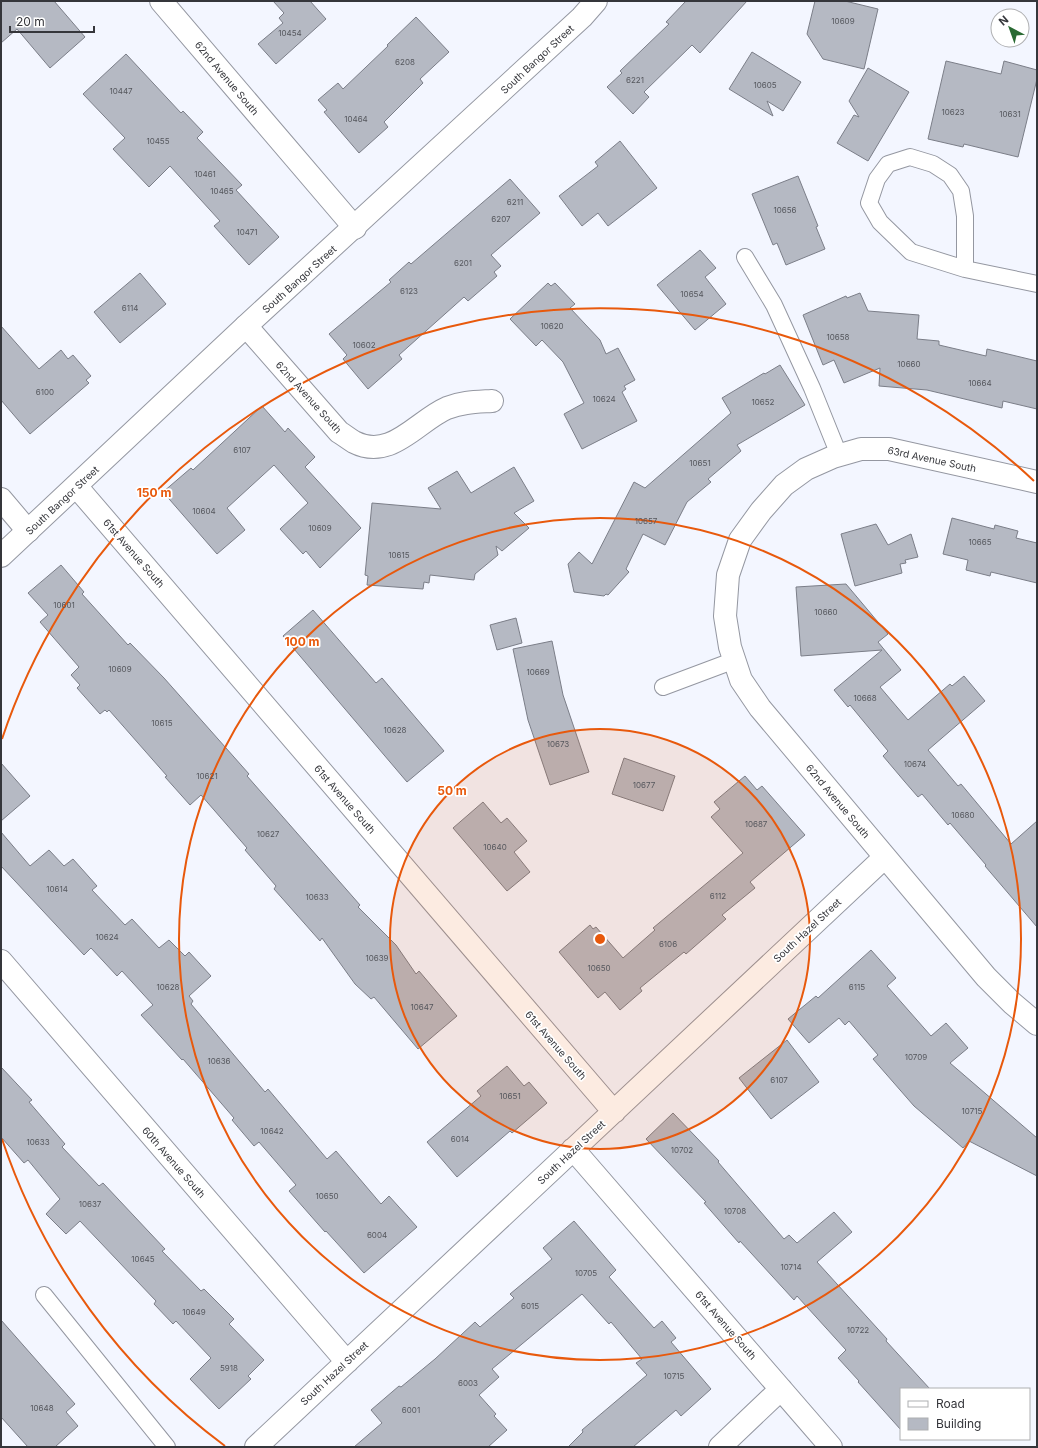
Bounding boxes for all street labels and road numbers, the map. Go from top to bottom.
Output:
street label: South Bangor Street [498,22,576,96]
street label: 62nd Avenue South [193,39,261,117]
street label: South Bangor Street [260,242,339,315]
street label: 62nd Avenue South [274,359,344,435]
street label: 63rd Avenue South [887,444,978,474]
street label: South Bangor Street [23,463,101,537]
street label: 61st Avenue South [101,516,167,590]
street label: 61st Avenue South [312,762,378,836]
street label: 62nd Avenue South [804,762,872,840]
street label: South Hazel Street [771,895,844,964]
street label: 61st Avenue South [523,1008,589,1082]
street label: South Hazel Street [535,1117,608,1186]
street label: 60th Avenue South [140,1124,208,1200]
street label: 61st Avenue South [693,1288,759,1362]
street label: South Hazel Street [298,1338,371,1407]

